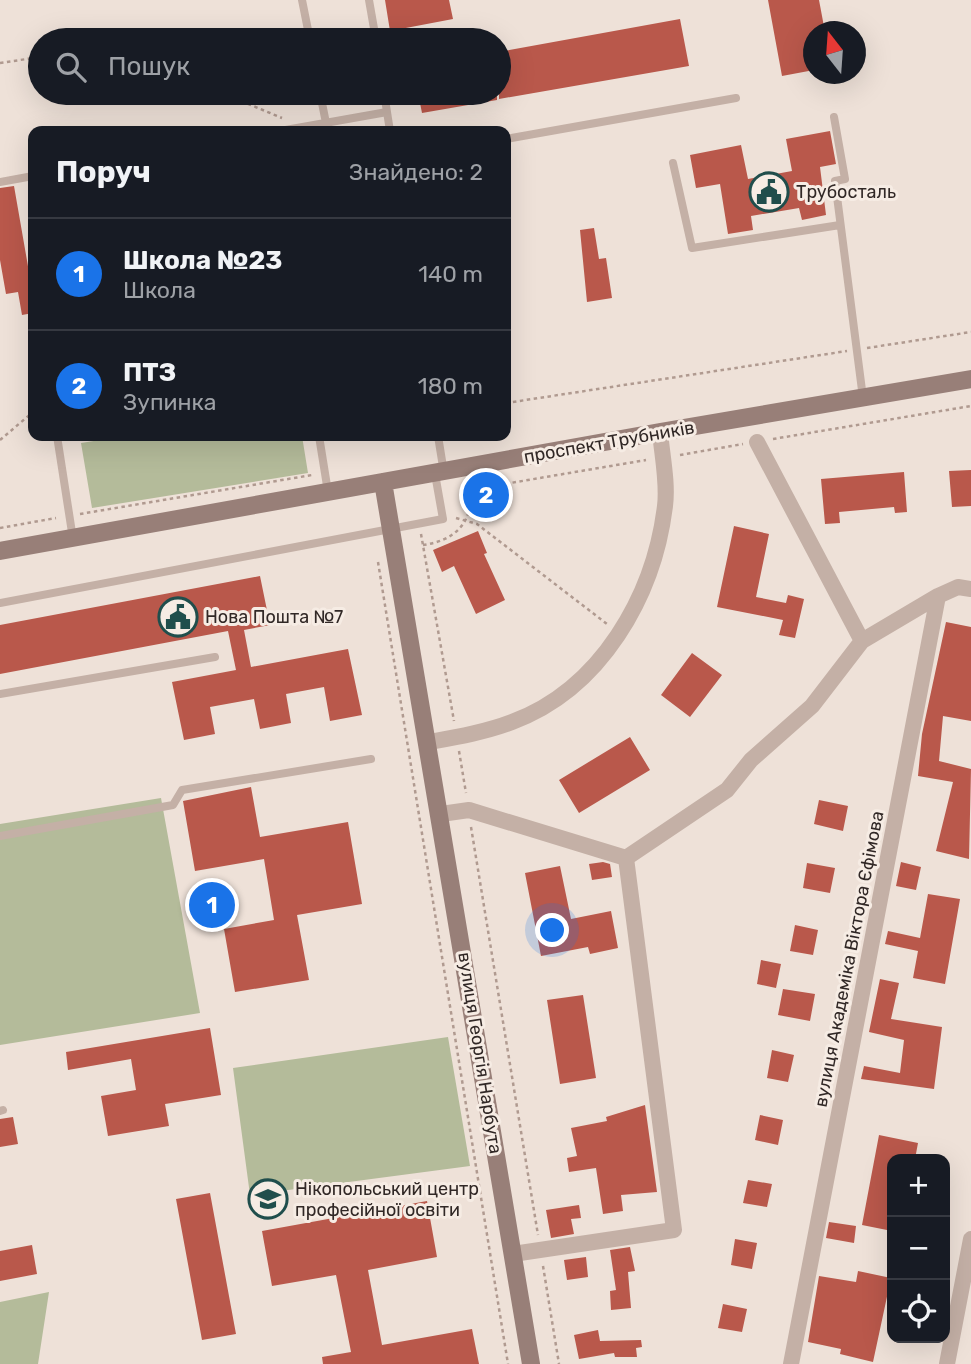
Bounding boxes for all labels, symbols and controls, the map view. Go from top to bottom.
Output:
north arrow [803,21,866,84]
search box [28,28,511,105]
icon: search [52,48,90,86]
text: Пошук [108,51,190,82]
text: Поруч [56,154,151,190]
text: Знайдено: 2 [349,158,483,186]
public building icon: Трубосталь [748,171,790,213]
place label: Трубосталь [796,181,896,203]
text: Школа №23 [123,245,282,276]
text: 1 [73,260,85,288]
text: 140 m [418,260,483,288]
text: Школа [123,276,196,304]
text: ПТЗ [123,357,176,388]
text: 2 [72,372,86,400]
text: 180 m [418,372,483,400]
text: Зупинка [123,388,217,416]
street label: проспект Трубників [522,416,696,468]
pin: 2 [463,469,509,521]
public building icon: Нова Пошта №7 [157,596,199,638]
place label: Нова Пошта №7 [205,606,343,628]
street label: вулиця Академіка Віктора Єфімова [809,809,889,1109]
pin: 1 [189,879,235,931]
your location [535,913,569,947]
street label: вулиця Георгія Нарбута [453,951,507,1155]
map controls [887,1154,950,1343]
button: + [887,1154,950,1217]
school or university icon: Нікопольський центр професійної освіти [247,1178,289,1220]
place label: Нікопольський центр професійної освіти [295,1178,479,1221]
button: − [887,1217,950,1280]
button: locate [887,1280,950,1343]

